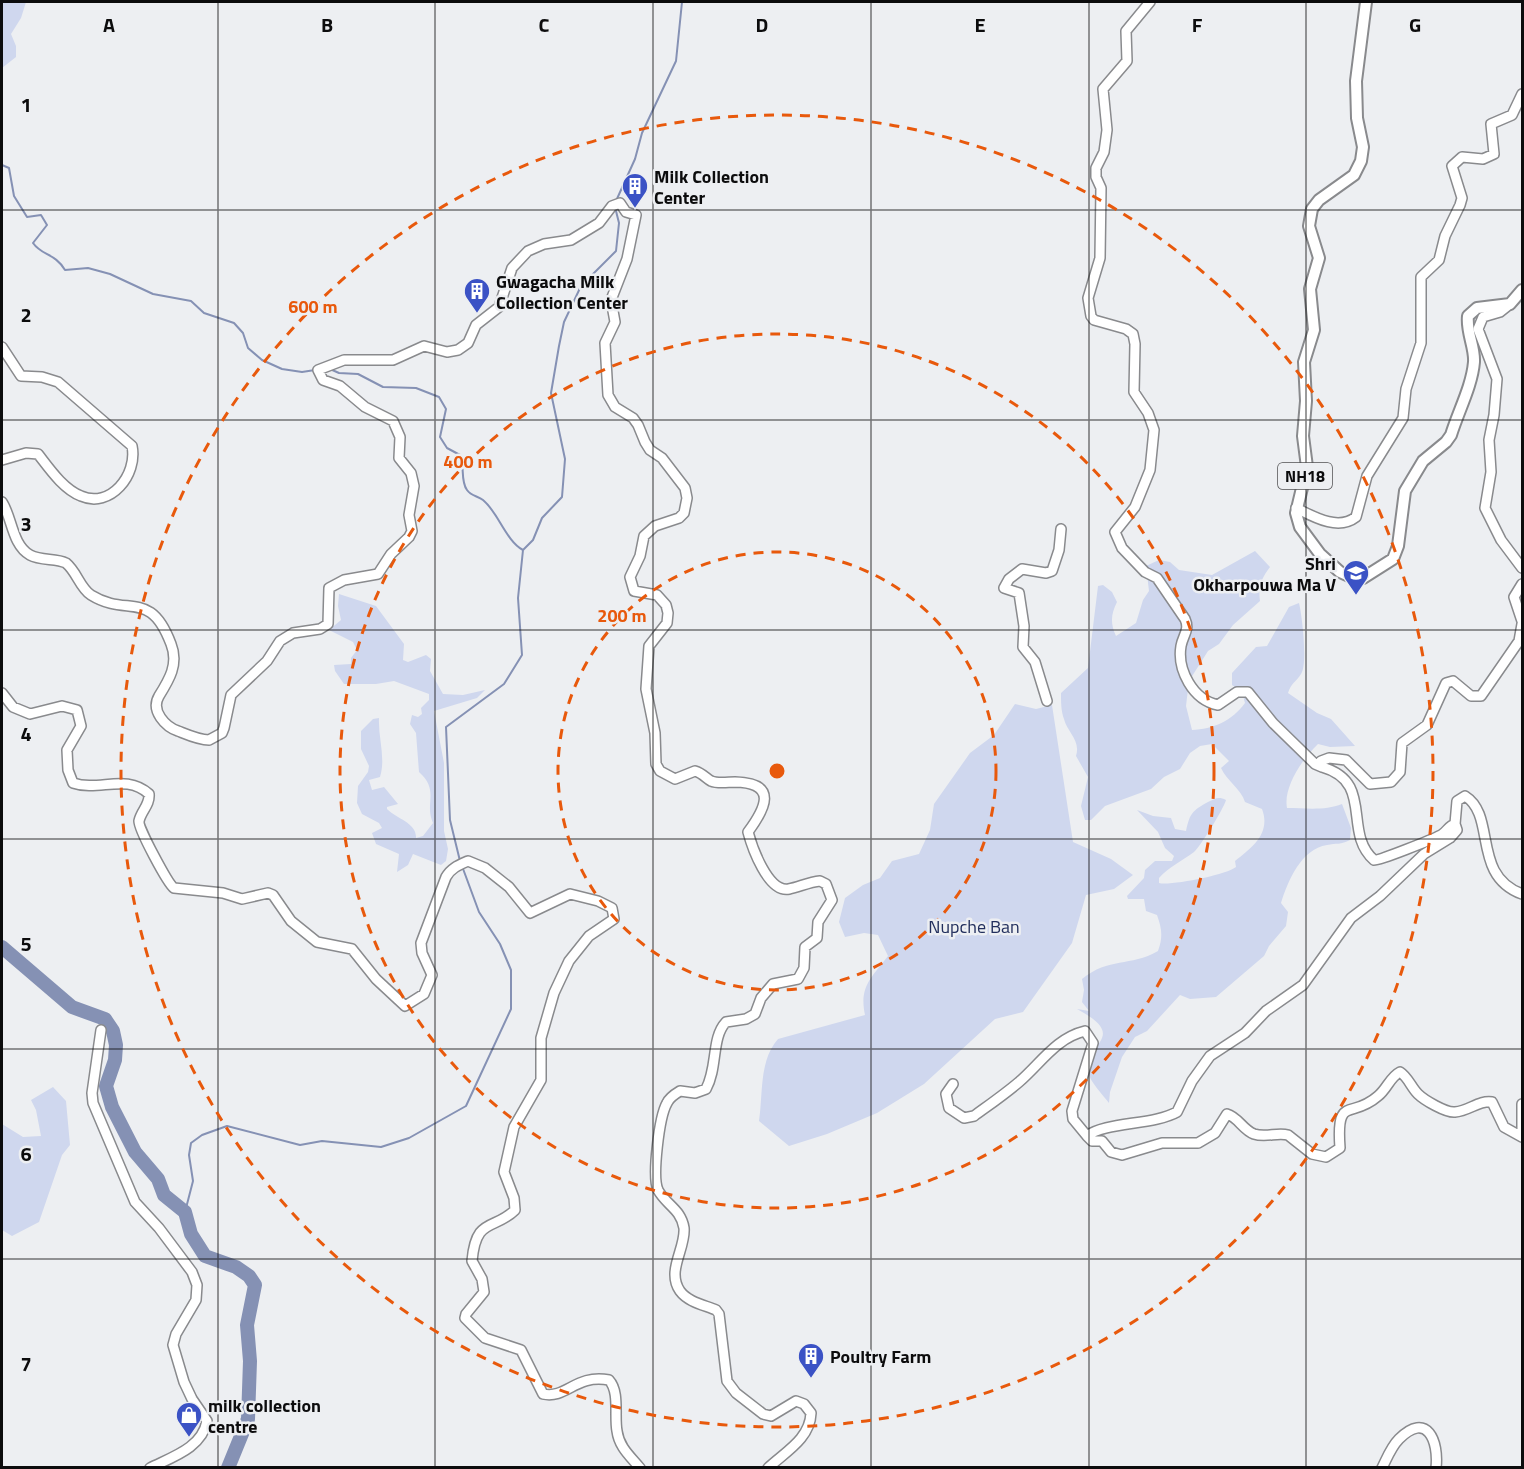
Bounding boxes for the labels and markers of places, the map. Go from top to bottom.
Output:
place label: Milk Collection Center [654,163,769,211]
building icon: Milk Collection Center [620,171,650,209]
place label: Gwagacha Milk Collection Center [496,268,628,316]
building icon: Gwagacha Milk Collection Center [462,276,492,314]
place label: Shri Okharpouwa Ma V [1193,550,1336,598]
school or university icon: Shri Okharpouwa Ma V [1341,558,1371,596]
centre of rings [767,761,787,781]
building icon: Poultry Farm [796,1341,826,1379]
place label: Poultry Farm [830,1343,931,1370]
place label: milk collection centre [208,1392,321,1440]
shop icon: milk collection centre [174,1400,204,1438]

